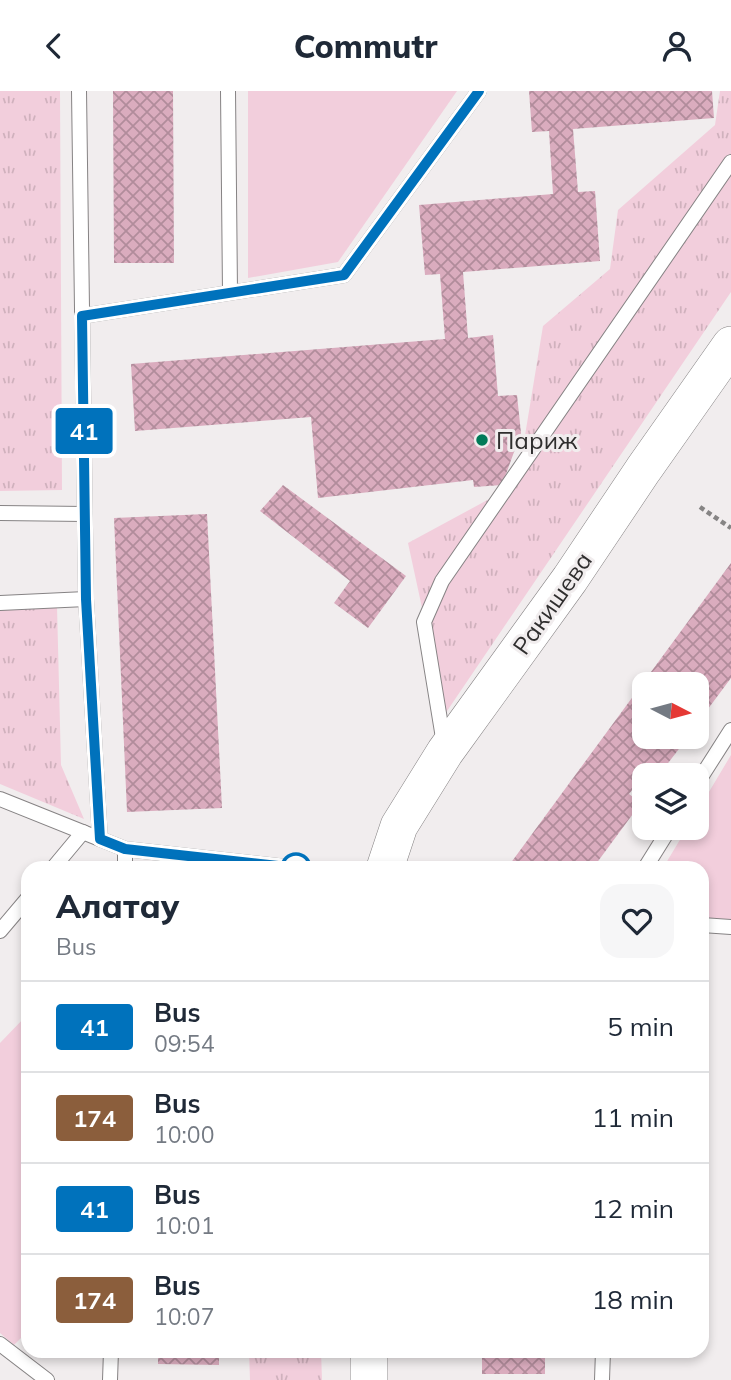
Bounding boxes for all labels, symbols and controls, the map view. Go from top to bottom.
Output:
text: Commutr [294,26,437,66]
icon: back [35,27,73,65]
icon: person [658,27,696,65]
line badge: 41 [52,408,116,454]
text: 41 [70,416,98,446]
place label: Париж [496,425,578,455]
marker: Париж [474,432,490,448]
street label: Ракишева [506,546,598,660]
north arrow [632,672,709,749]
map controls [632,672,709,840]
button: layers [632,763,709,840]
unlabelled marker [281,853,311,883]
button: heart [600,884,674,958]
text: Алатау [56,885,180,926]
text: Bus [56,932,96,961]
text: Bus [154,996,200,1029]
text: 5 min [607,1010,674,1043]
text: 41 [80,1012,109,1042]
text: 09:54 [154,1029,214,1058]
text: Bus [154,1087,200,1120]
text: 11 min [592,1101,674,1134]
text: 174 [73,1103,116,1133]
text: 10:00 [154,1120,214,1149]
text: Bus [154,1178,200,1211]
text: 12 min [592,1192,674,1225]
text: 41 [80,1194,109,1224]
text: 10:01 [154,1211,214,1240]
text: Bus [154,1269,200,1302]
text: 18 min [592,1283,674,1316]
text: 174 [73,1285,116,1315]
text: 10:07 [154,1302,214,1331]

